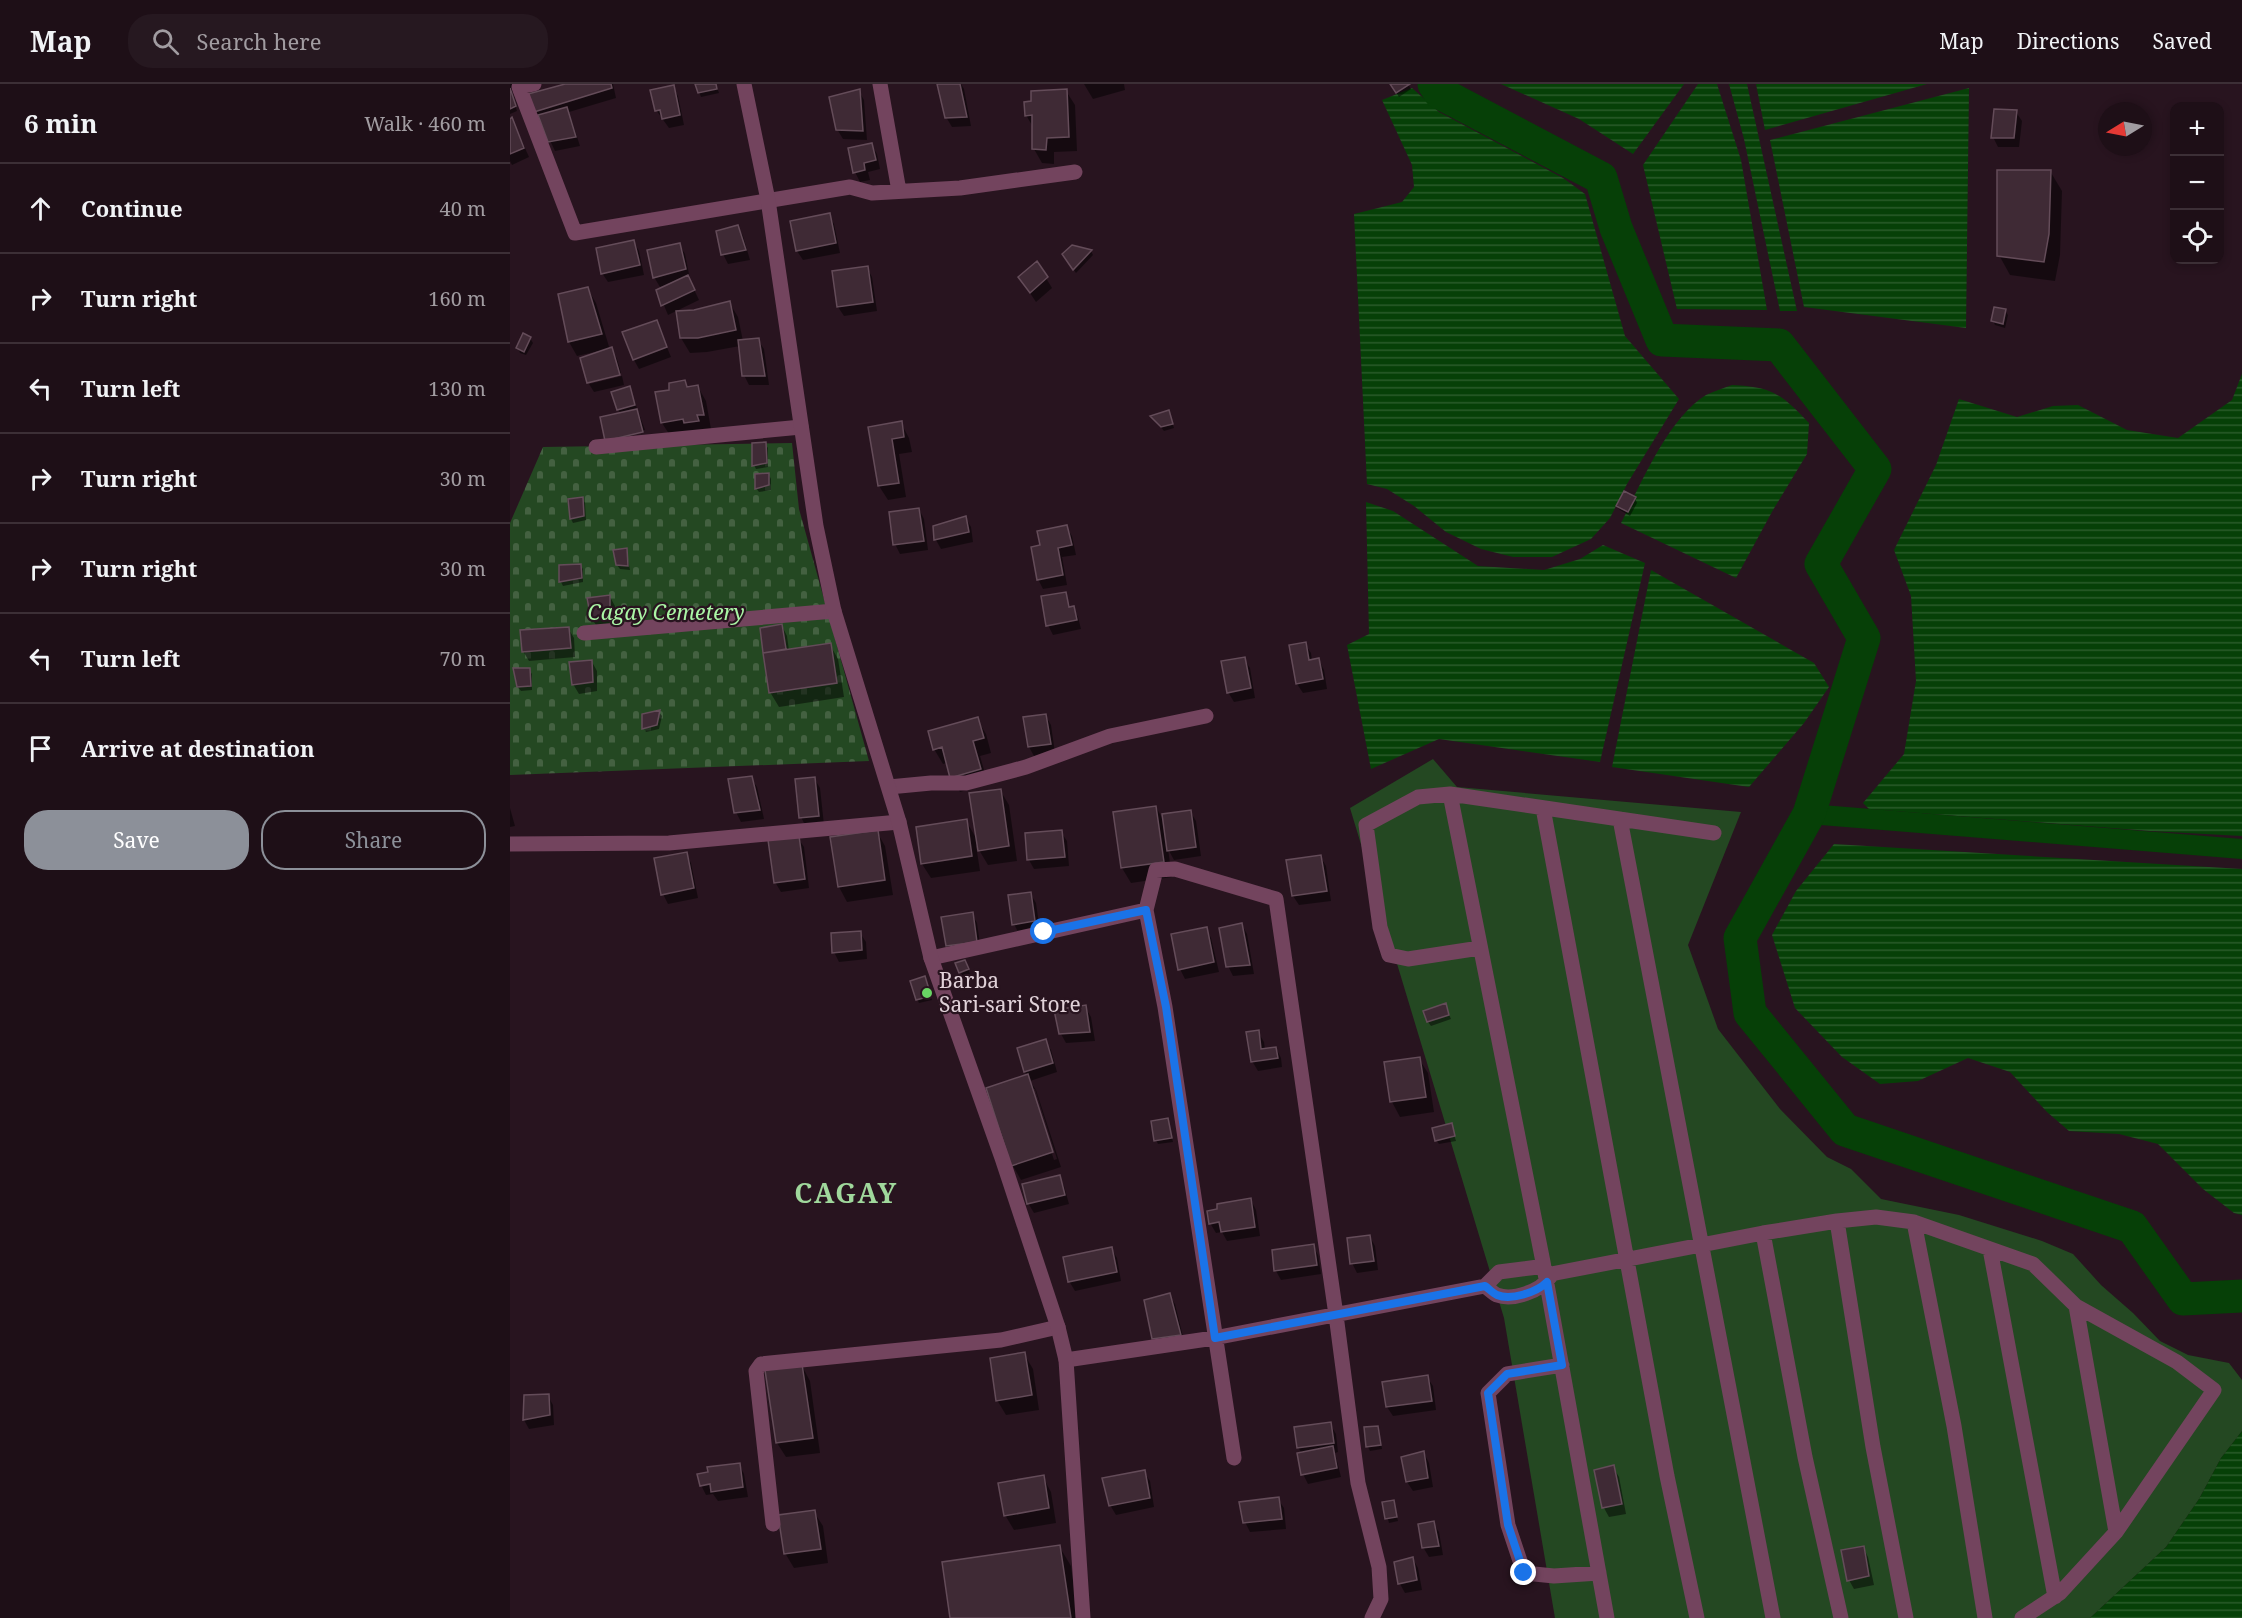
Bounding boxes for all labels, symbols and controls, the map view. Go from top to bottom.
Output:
search box [128,14,548,68]
text: Map [30,22,92,60]
icon: search [149,25,182,58]
text: Search here [197,26,321,56]
text: Map [1939,27,1984,55]
text: Directions [2017,27,2119,55]
text: Saved [2152,27,2212,55]
north arrow [2098,102,2152,156]
map controls [2170,102,2224,264]
button: + [2170,102,2224,156]
text: 6 min [24,105,98,141]
text: Walk · 460 m [364,110,486,137]
button: − [2170,156,2224,210]
icon: ahead [24,192,57,225]
text: Continue [81,193,183,223]
text: 40 m [440,195,486,222]
button: locate [2170,210,2224,264]
icon: right [24,282,57,315]
text: Turn right [81,283,197,313]
text: 160 m [428,285,486,312]
icon: left [24,372,57,405]
text: Turn left [81,373,180,403]
text: 130 m [428,375,486,402]
icon: right [24,462,57,495]
text: Turn right [81,463,197,493]
text: 30 m [440,465,486,492]
icon: right [24,552,57,585]
text: Turn right [81,553,197,583]
text: 30 m [440,555,486,582]
park label: Cagay Cemetery [588,598,744,626]
icon: left [24,642,57,675]
text: Turn left [81,643,180,673]
text: 70 m [440,645,486,672]
icon: arrive [24,732,57,765]
text: Arrive at destination [81,733,315,763]
button: Save [24,810,249,870]
button: Share [261,810,486,870]
route start [1030,918,1056,944]
place label: Barba Sari-sari Store [939,966,1081,1018]
marker: Barba Sari-sari Store [920,986,934,1000]
district label: CAGAY [794,1174,898,1211]
route end [1510,1559,1536,1585]

